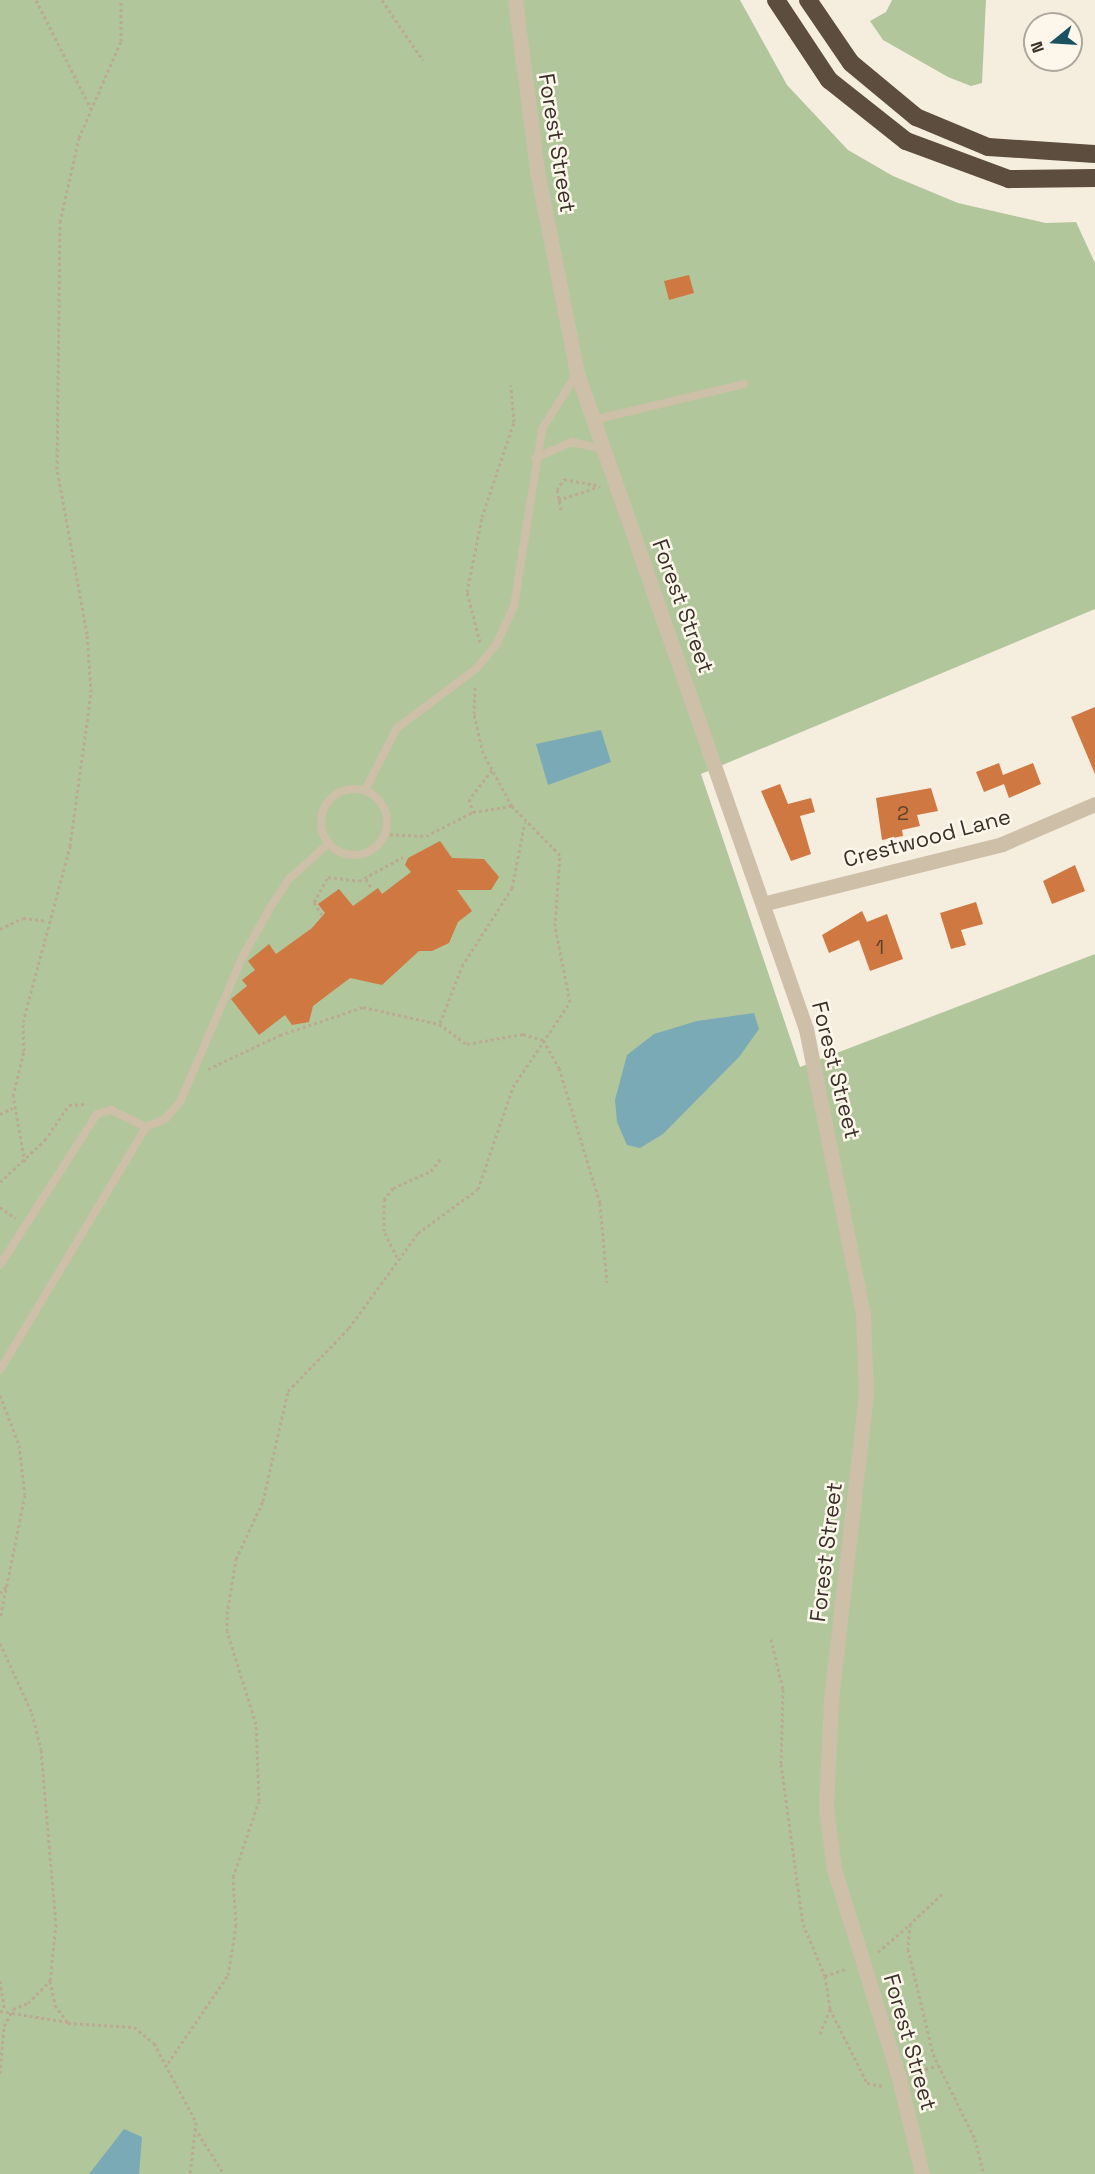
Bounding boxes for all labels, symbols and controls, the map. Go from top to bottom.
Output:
north arrow [1023,12,1083,72]
text: N [1026,39,1049,55]
street label: Forest Street [533,71,581,215]
street label: Forest Street [647,535,719,677]
house number: 2 [897,801,909,825]
street label: Crestwood Lane [840,803,1014,873]
house number: 1 [876,935,884,959]
street label: Forest Street [806,999,866,1141]
street label: Forest Street [804,1481,848,1623]
street label: Forest Street [878,1971,942,2113]

